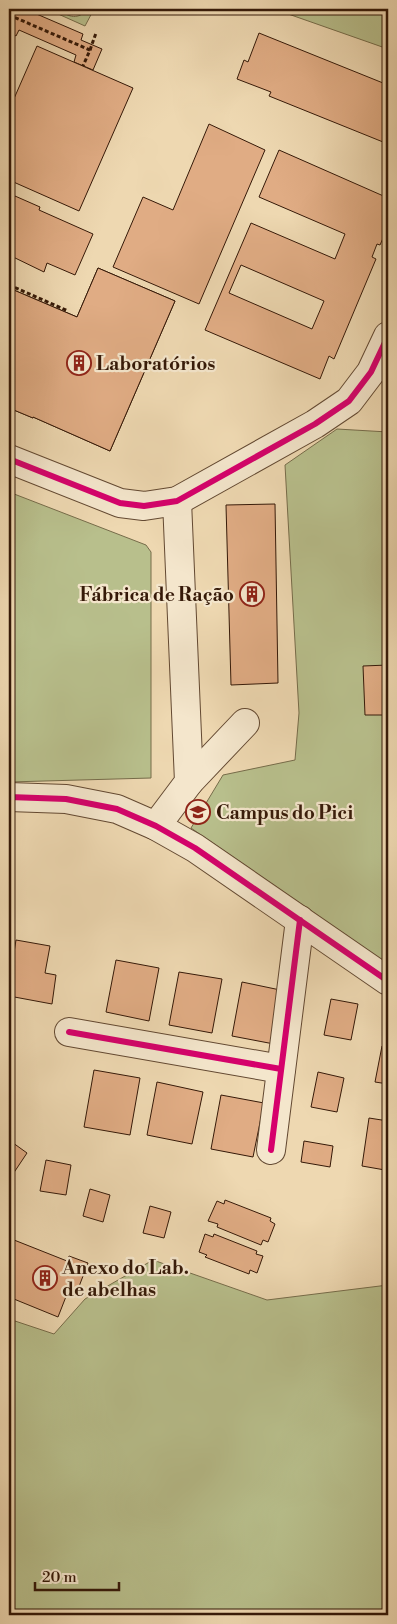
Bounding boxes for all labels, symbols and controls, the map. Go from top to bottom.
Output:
building icon: Laboratórios [66,350,92,376]
place label: Laboratórios [96,352,216,376]
building icon: Fábrica de Ração [239,581,265,607]
place label: Fábrica de Ração [80,583,234,607]
school or university icon: Campus do Pici [185,799,211,825]
place label: Campus do Pici [216,801,353,825]
place label: Anexo do Lab. de abelhas [61,1256,189,1302]
building icon: Anexo do Lab. de abelhas [32,1265,58,1291]
scale bar [35,1559,119,1591]
text: 20 m [42,1568,77,1587]

